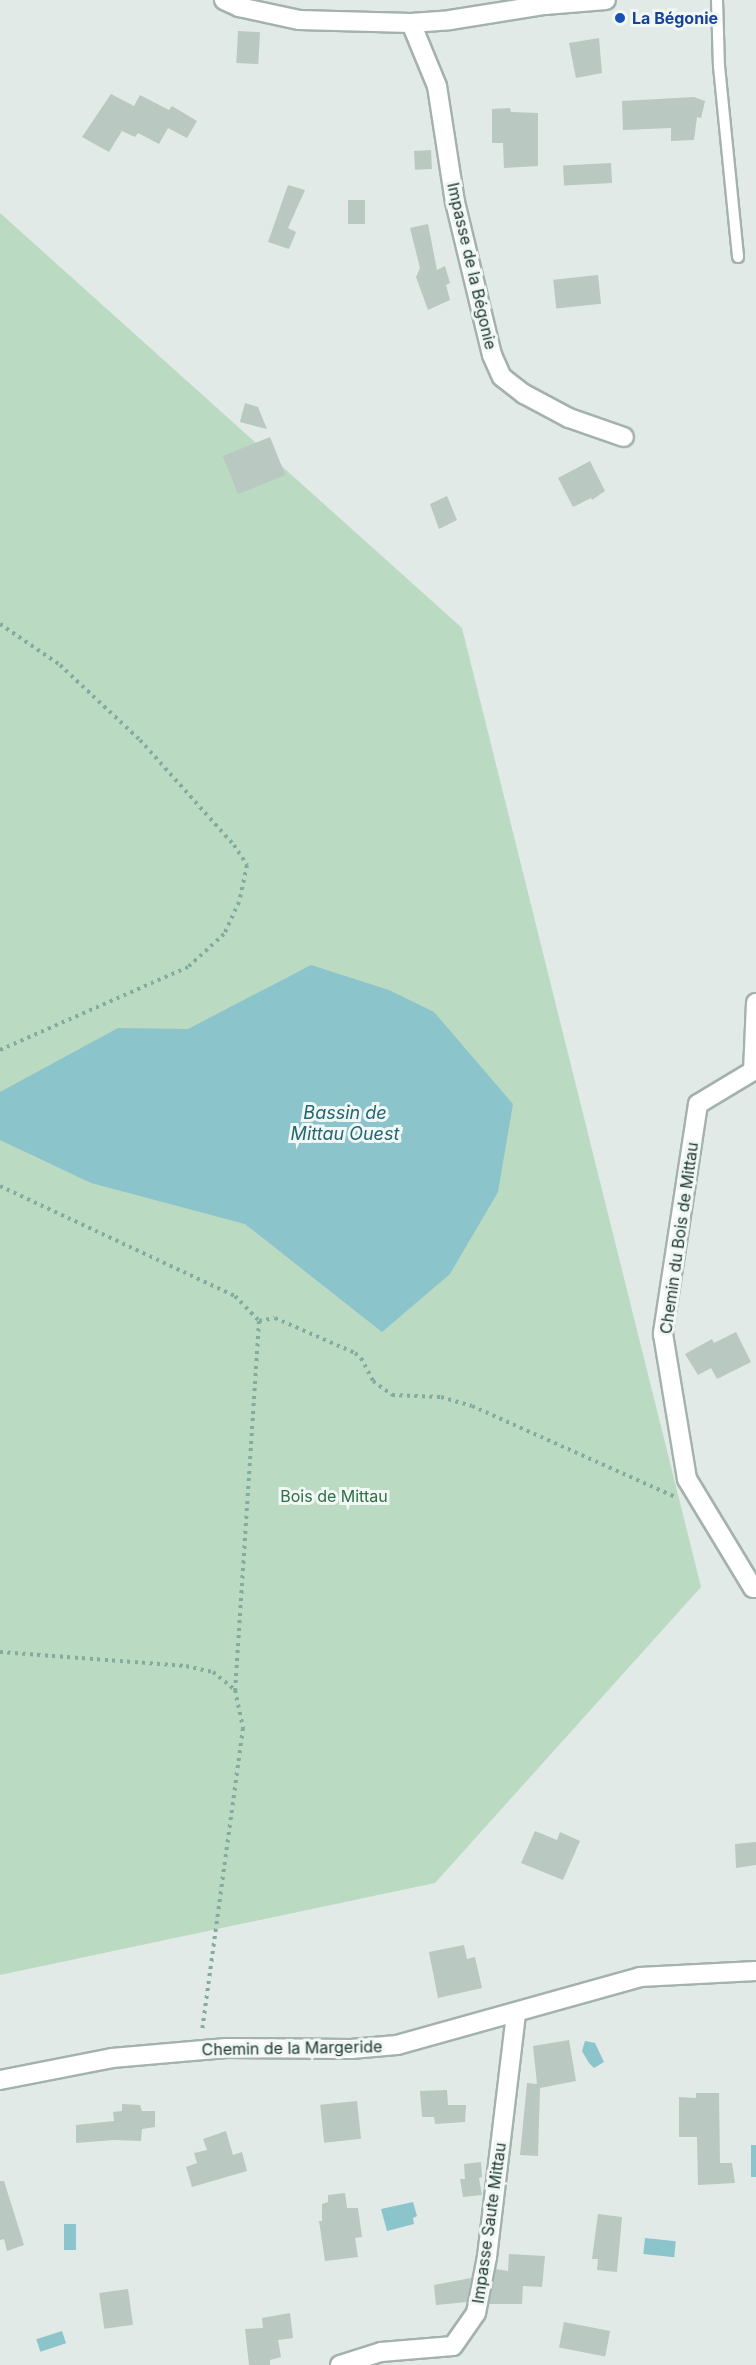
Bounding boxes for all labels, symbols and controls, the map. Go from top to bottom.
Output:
place label: La Bégonie [632,8,718,28]
marker: La Bégonie [613,11,627,25]
street label: Impasse de la Bégonie [443,181,501,351]
water label: Bassin de Mittau Ouest [291,1103,399,1146]
street label: Chemin du Bois de Mittau [656,1141,702,1335]
park label: Bois de Mittau [280,1486,388,1506]
street label: Chemin de la Margeride [201,2037,383,2059]
street label: Impasse Saute Mittau [468,2141,510,2305]

